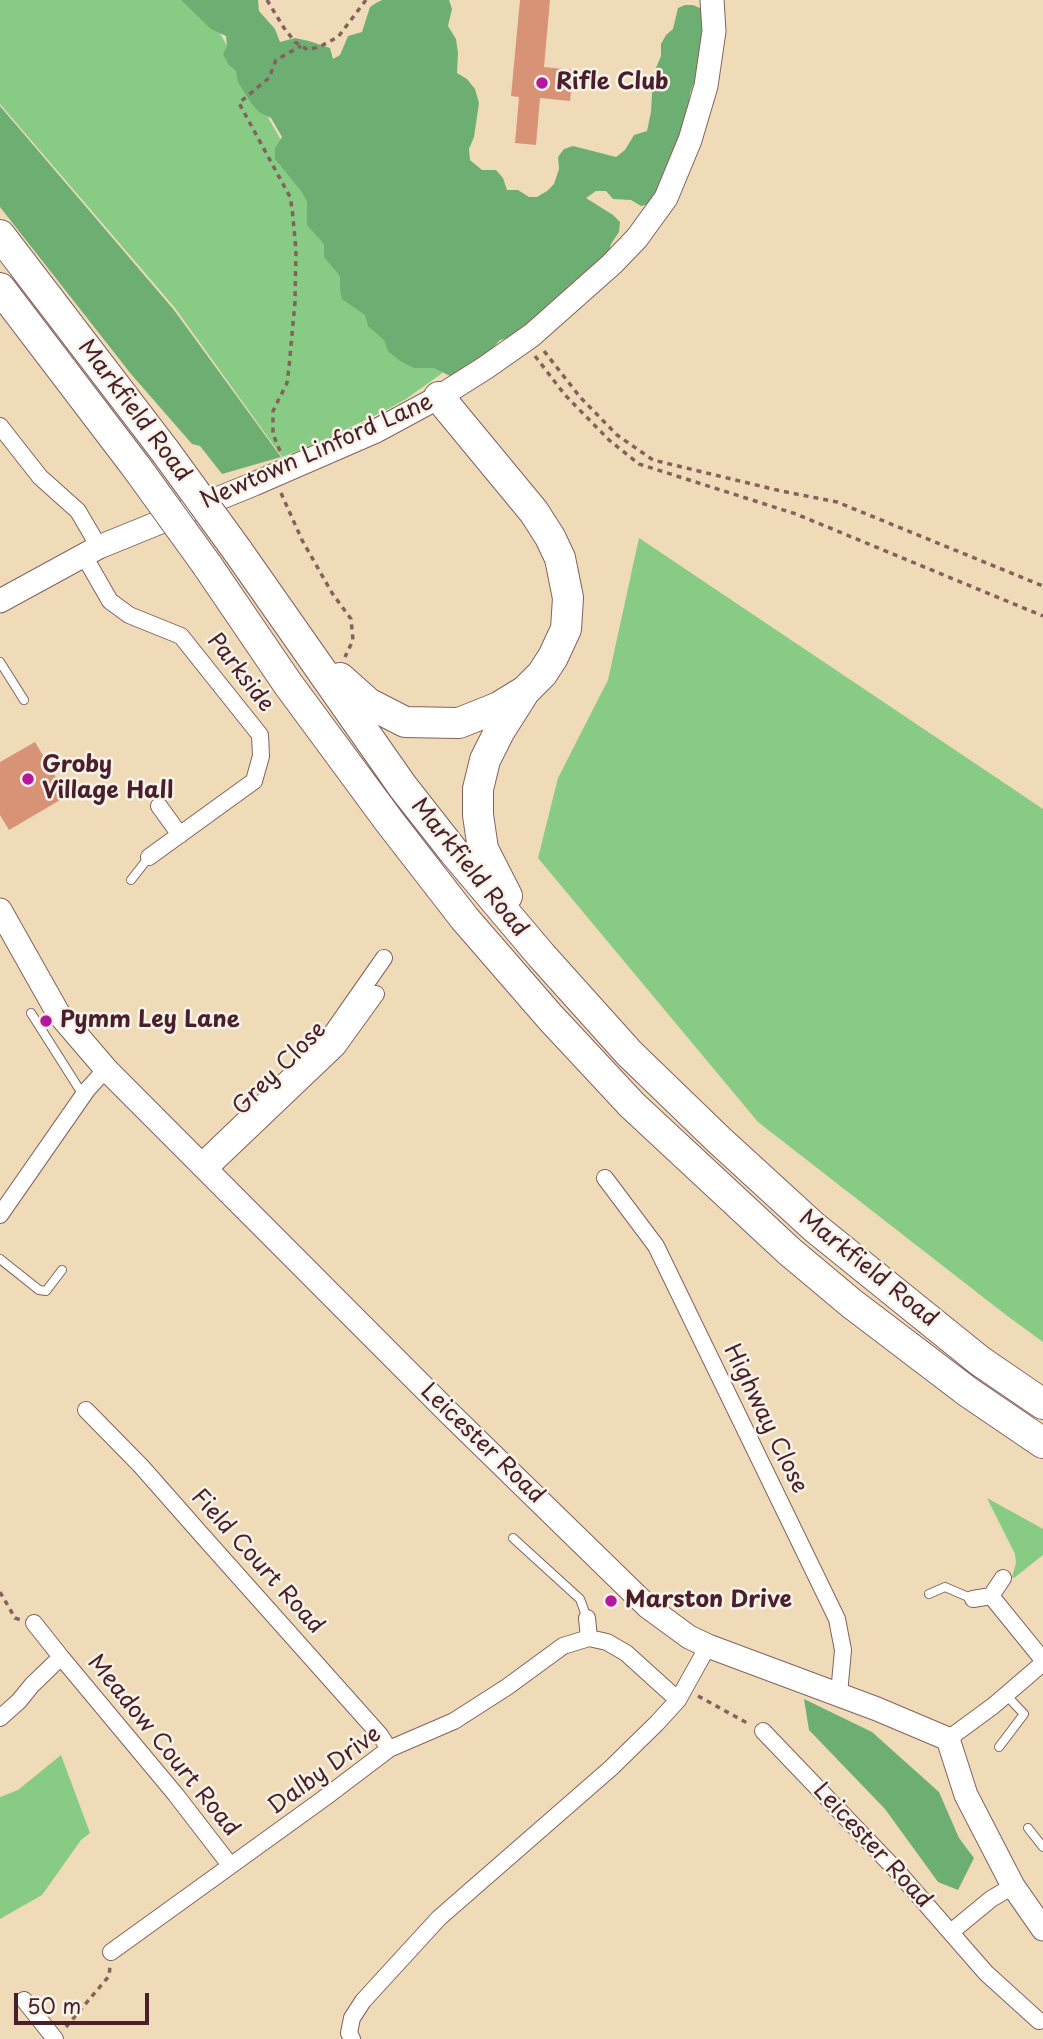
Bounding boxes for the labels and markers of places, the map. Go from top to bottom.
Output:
place label: Rifle Club [556,69,669,97]
marker: Rifle Club [534,75,550,91]
place label: Groby Village Hall [42,752,173,806]
marker: Groby Village Hall [20,771,36,787]
place label: Pymm Ley Lane [60,1007,240,1035]
marker: Pymm Ley Lane [38,1013,54,1029]
place label: Marston Drive [625,1587,792,1615]
marker: Marston Drive [603,1593,619,1609]

